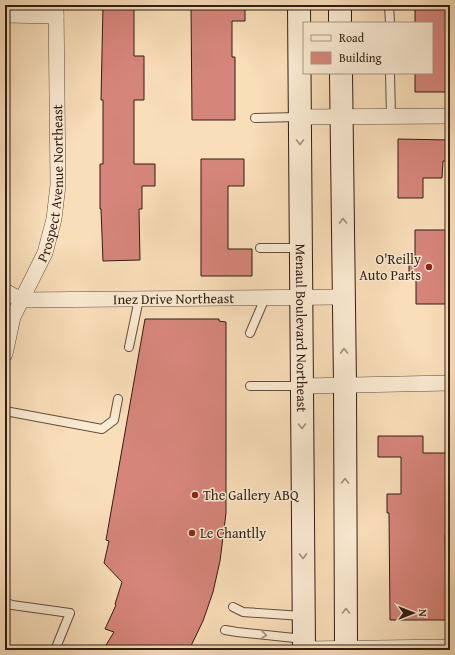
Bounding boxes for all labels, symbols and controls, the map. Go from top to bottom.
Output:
legend [303,22,433,74]
text: Road [339,29,365,46]
text: Building [339,49,382,66]
street label: Prospect Avenue Northeast [32,104,68,265]
one-way arrow [296,139,304,145]
one-way arrow [339,218,347,224]
street label: Menaul Boulevard Northeast [291,244,312,412]
place label: O'Reilly Auto Parts [359,249,421,285]
marker: O'Reilly Auto Parts [424,262,434,272]
street label: Inez Drive Northeast [113,288,234,309]
one-way arrow [340,348,349,354]
one-way arrow [298,423,306,429]
one-way arrow [341,478,349,484]
place label: The Gallery ABQ [203,485,300,505]
marker: The Gallery ABQ [190,490,200,500]
place label: Le Chantlly [200,523,266,543]
marker: Le Chantlly [187,528,197,538]
one-way arrow [299,553,307,559]
north arrow [393,593,433,633]
one-way arrow [342,608,350,614]
text: N [415,609,431,617]
one-way arrow [261,630,267,639]

